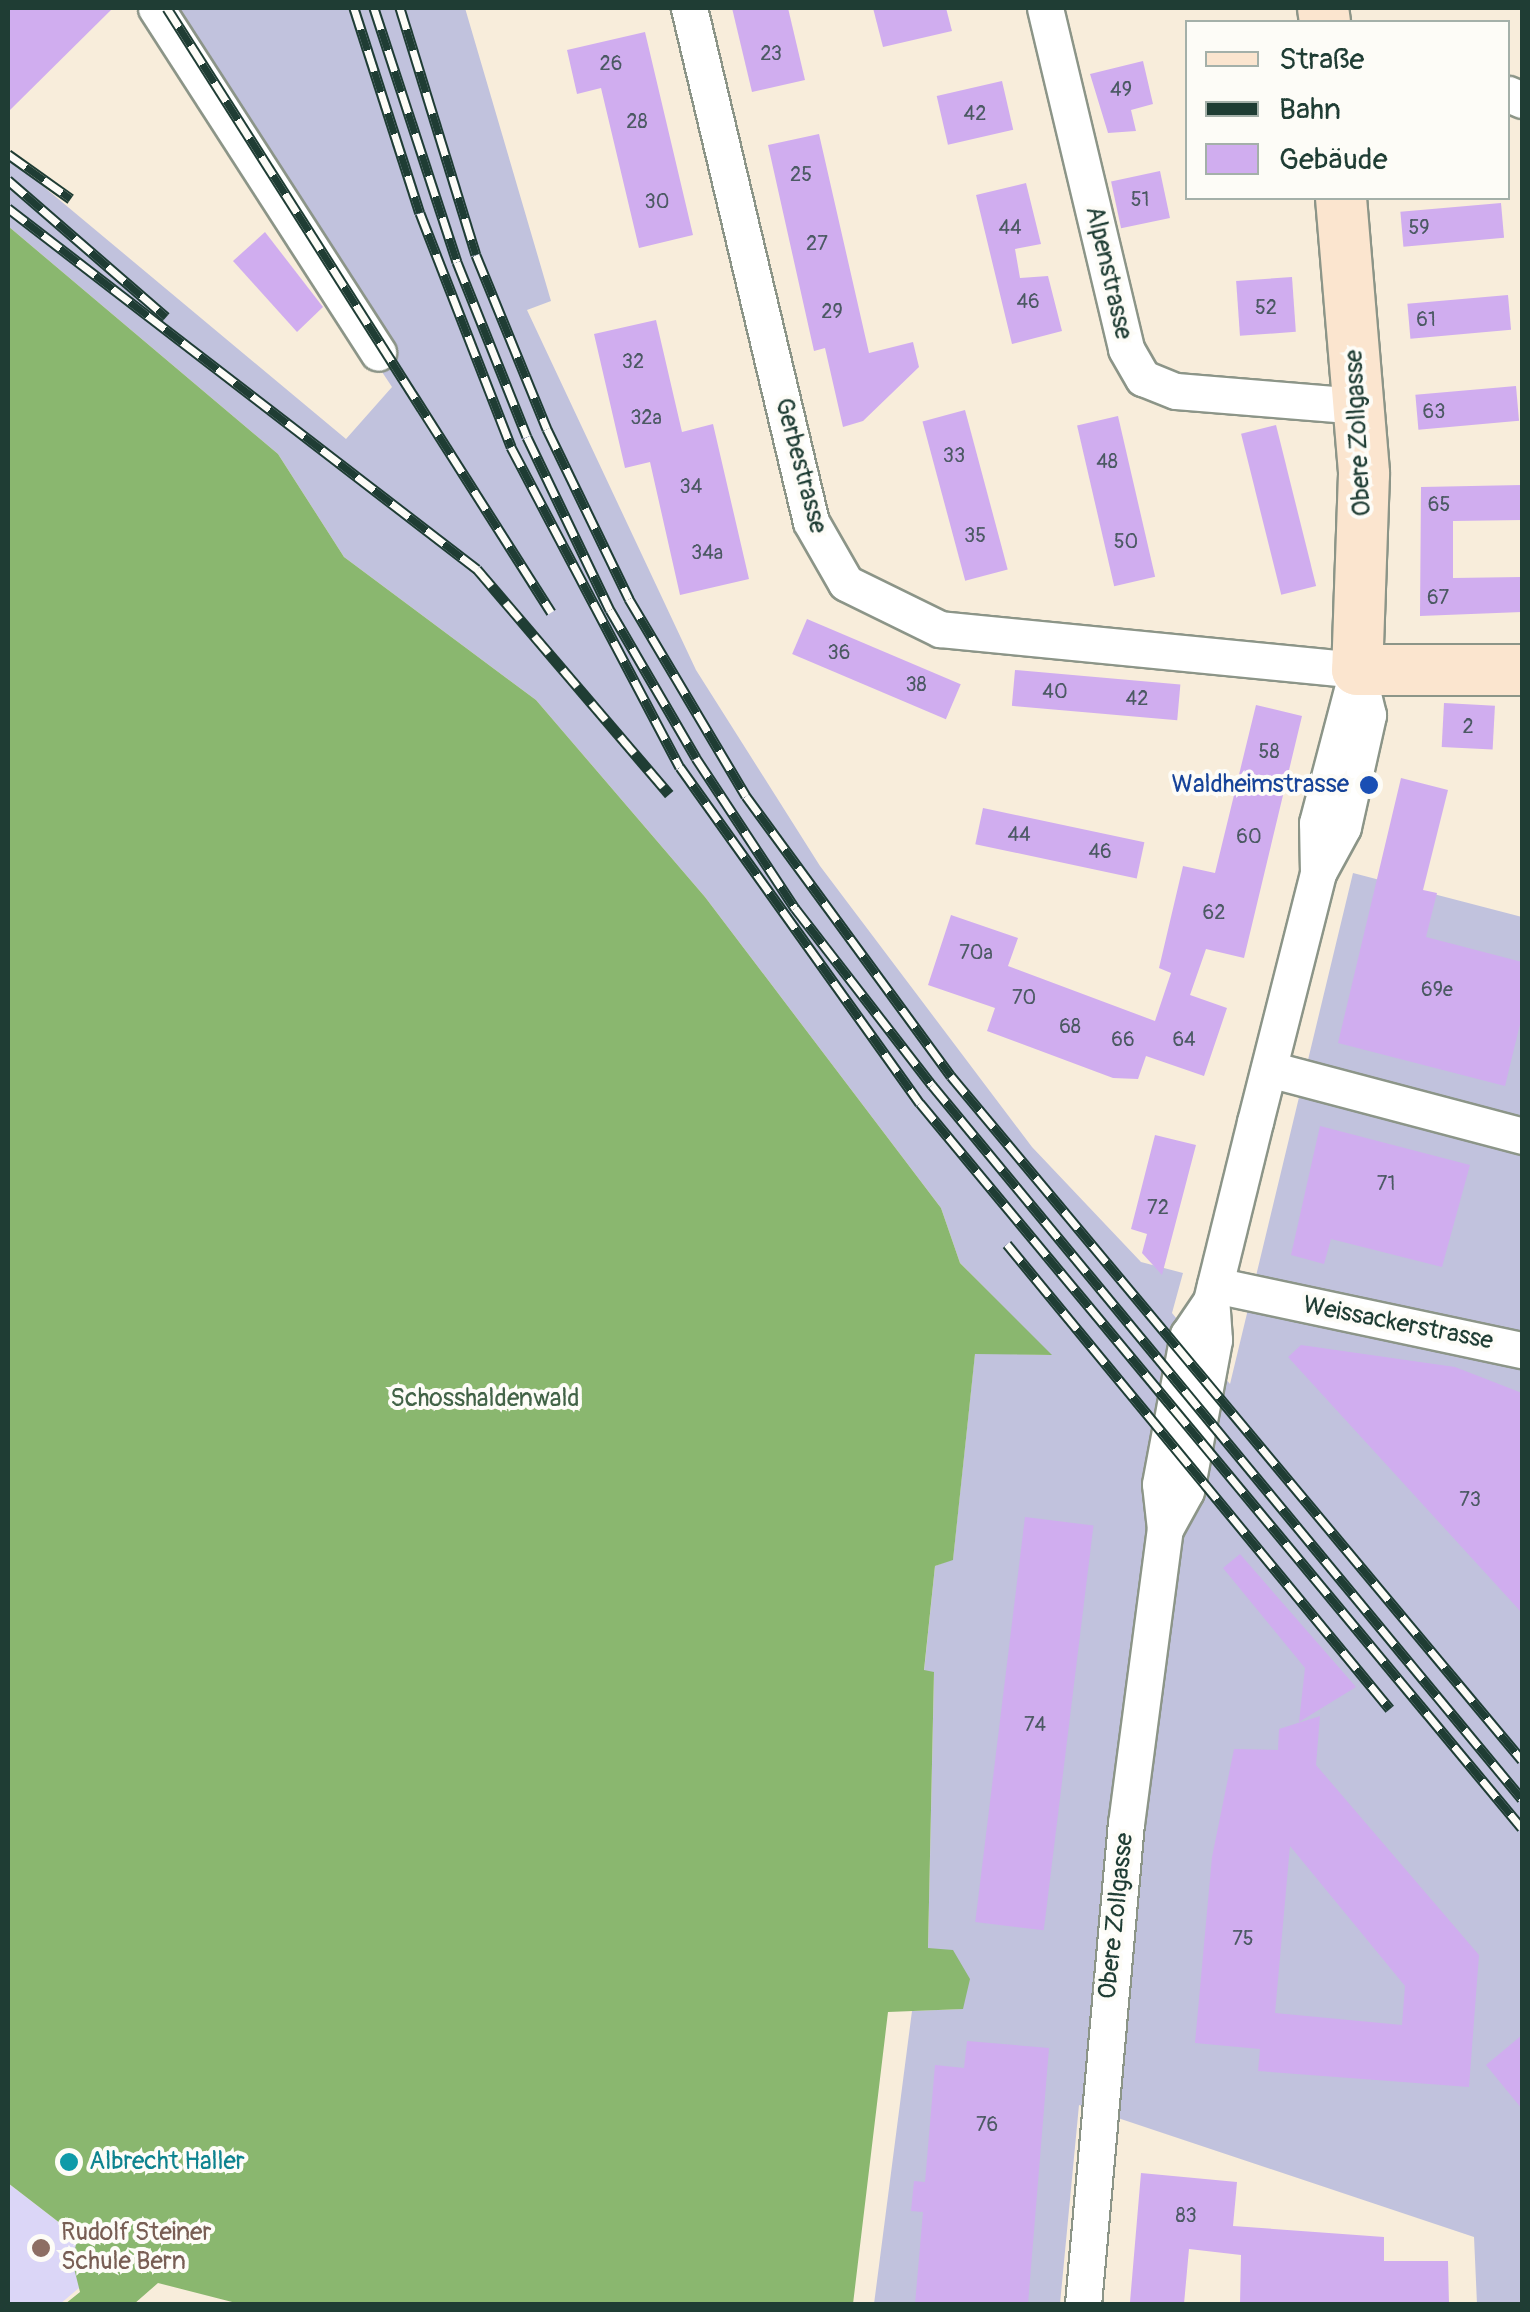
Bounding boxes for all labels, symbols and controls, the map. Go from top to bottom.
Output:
legend [1185,20,1510,200]
house number: 23 [760,41,782,65]
text: Straße [1279,41,1364,78]
house number: 26 [600,51,622,75]
house number: 49 [1110,77,1132,101]
text: Bahn [1279,91,1341,128]
house number: 42 [964,101,986,125]
house number: 28 [626,109,648,133]
text: Gebäude [1279,141,1388,178]
house number: 25 [790,162,812,186]
house number: 51 [1131,187,1149,211]
house number: 30 [645,189,669,213]
street label: Alpenstrasse [1078,203,1138,343]
house number: 44 [998,215,1022,239]
house number: 59 [1408,215,1430,239]
house number: 27 [806,231,828,255]
house number: 46 [1016,289,1040,313]
house number: 52 [1255,295,1277,319]
house number: 29 [821,299,843,323]
house number: 61 [1416,307,1436,331]
house number: 32 [622,349,644,373]
street label: Obere Zollgasse [1340,349,1378,517]
street label: Gerbestrasse [768,395,832,537]
house number: 63 [1423,399,1445,423]
house number: 32a [630,405,662,429]
house number: 33 [943,443,965,467]
house number: 48 [1096,449,1118,473]
house number: 34 [680,474,702,498]
house number: 65 [1428,492,1450,516]
house number: 35 [964,523,986,547]
house number: 50 [1114,529,1138,553]
house number: 34a [691,540,723,564]
house number: 67 [1427,585,1449,609]
house number: 36 [828,640,850,664]
house number: 38 [905,672,927,696]
house number: 40 [1042,679,1068,703]
house number: 42 [1126,686,1148,710]
house number: 2 [1462,714,1474,738]
house number: 58 [1259,739,1279,763]
place label: Waldheimstrasse [1172,770,1349,800]
marker: Waldheimstrasse [1358,774,1380,796]
house number: 44 [1007,822,1031,846]
house number: 60 [1236,824,1262,848]
house number: 46 [1088,839,1112,863]
house number: 62 [1203,900,1225,924]
house number: 70a [959,940,993,964]
house number: 69e [1421,977,1453,1001]
house number: 70 [1012,985,1036,1009]
house number: 68 [1059,1014,1081,1038]
house number: 66 [1111,1027,1135,1051]
house number: 64 [1172,1027,1196,1051]
house number: 71 [1377,1171,1395,1195]
house number: 72 [1147,1195,1169,1219]
street label: Weissackerstrasse [1300,1291,1496,1357]
park label: Schosshaldenwald [390,1384,580,1414]
house number: 73 [1459,1487,1481,1511]
house number: 74 [1024,1712,1046,1736]
street label: Obere Zollgasse [1093,1831,1141,2001]
house number: 75 [1232,1926,1254,1950]
house number: 76 [976,2112,998,2136]
place label: Albrecht Haller [89,2147,245,2177]
marker: Albrecht Haller [58,2151,80,2173]
house number: 83 [1175,2203,1197,2227]
place label: Rudolf Steiner Schule Bern [61,2219,211,2278]
marker: Rudolf Steiner Schule Bern [30,2237,52,2259]

